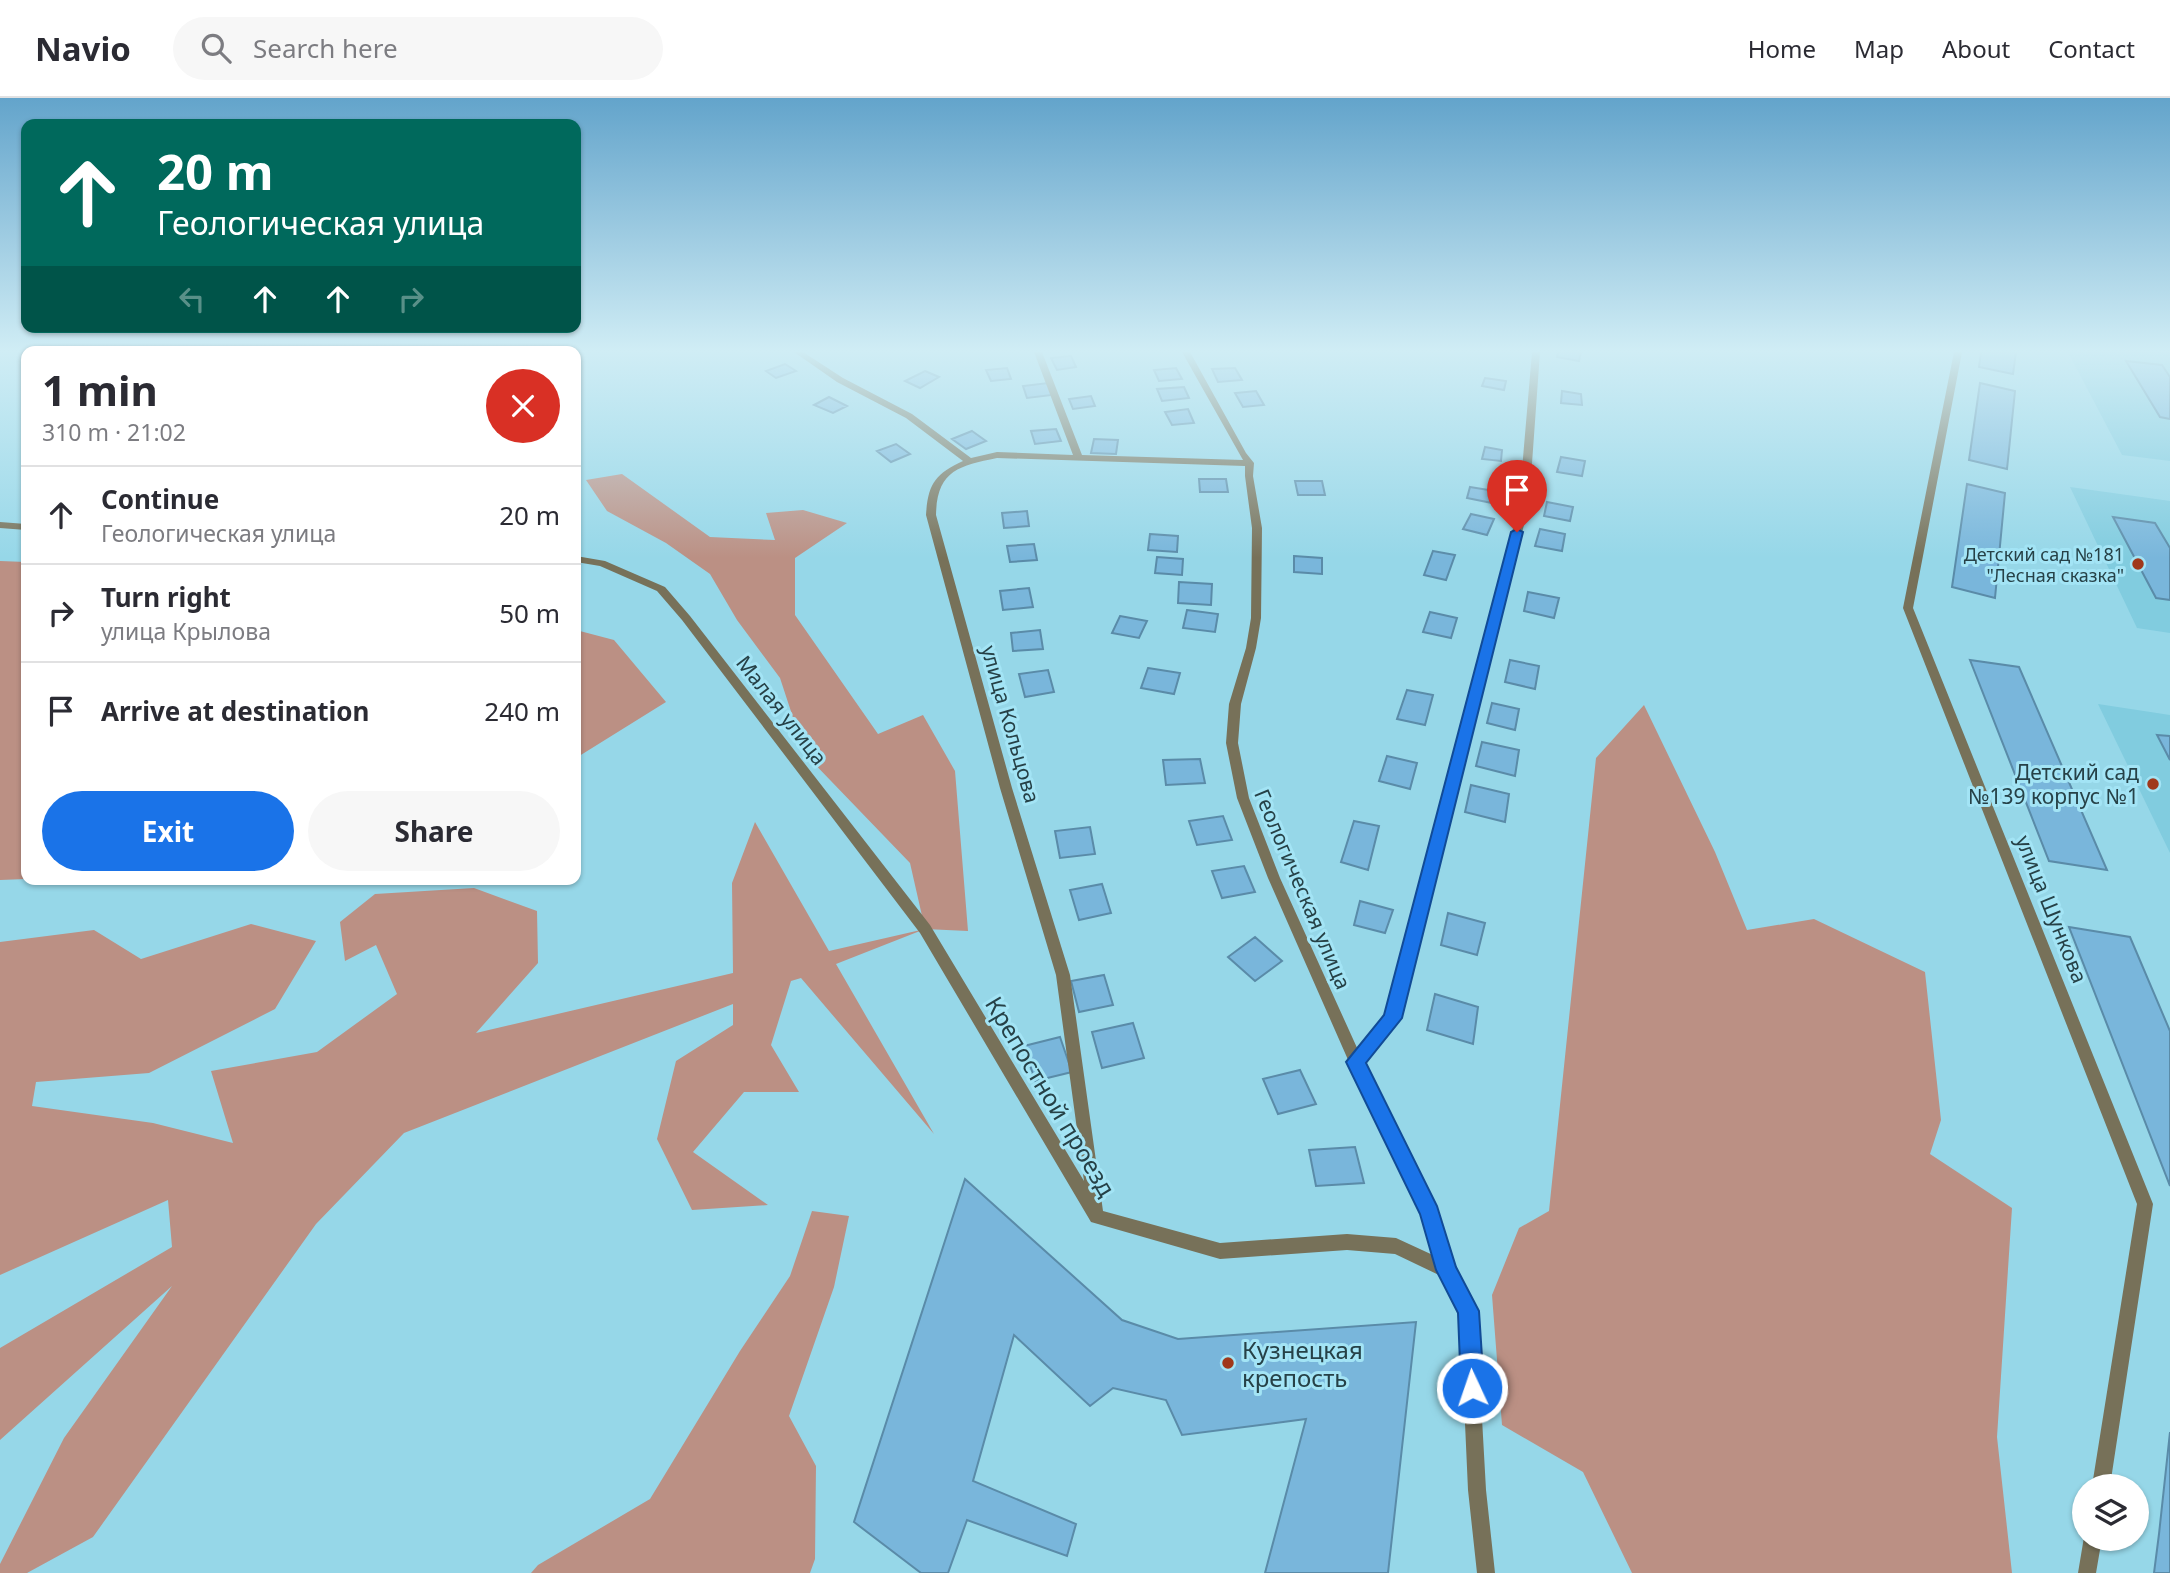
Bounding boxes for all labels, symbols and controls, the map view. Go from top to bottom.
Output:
search box [173,17,663,80]
text: Navio [35,26,131,71]
icon: search [197,29,235,67]
text: Search here [253,30,398,66]
text: Home [1748,32,1816,65]
text: Map [1854,32,1904,65]
text: About [1942,32,2010,65]
text: Contact [2048,32,2135,65]
text: 20 m [157,138,274,204]
icon: ahead [42,147,133,238]
text: Геологическая улица [157,201,484,244]
icon: left [173,280,211,318]
icon: ahead [246,280,284,318]
icon: ahead [319,280,357,318]
icon: right [392,280,430,318]
text: 1 min [42,361,158,418]
button: close [486,369,560,443]
text: 310 m · 21:02 [42,416,186,448]
pin [1487,460,1547,532]
icon: arrive [1498,471,1536,509]
text: Continue [101,481,219,517]
icon: ahead [42,496,80,534]
text: 20 m [499,497,560,533]
text: Геологическая улица [101,517,336,549]
place label: Детский сад №181 "Лесная сказка" [1964,542,2124,587]
marker: Детский сад №181 "Лесная сказка" [2130,556,2146,572]
text: Turn right [101,579,231,615]
icon: right [42,594,80,632]
text: 50 m [499,595,560,631]
text: улица Крылова [101,615,271,647]
street label: улица Кольцова [975,642,1047,806]
street label: Малая улица [730,649,834,771]
icon: arrive [42,692,80,730]
text: Arrive at destination [101,693,370,729]
text: 240 m [484,693,560,729]
place label: Детский сад №139 корпус №1 [1968,758,2139,810]
marker: Детский сад №139 корпус №1 [2145,776,2161,792]
street label: Геологическая улица [1248,785,1358,993]
button: Exit [42,791,294,871]
button: Share [308,791,560,871]
street label: улица Шункова [2010,831,2094,987]
street label: Крепостной проезд [978,990,1124,1202]
place label: Кузнецкая крепость [1242,1333,1363,1394]
position arrow [1435,1351,1509,1425]
marker: Кузнецкая крепость [1220,1355,1236,1371]
map controls [2072,1474,2149,1551]
button: layers [2072,1474,2149,1551]

